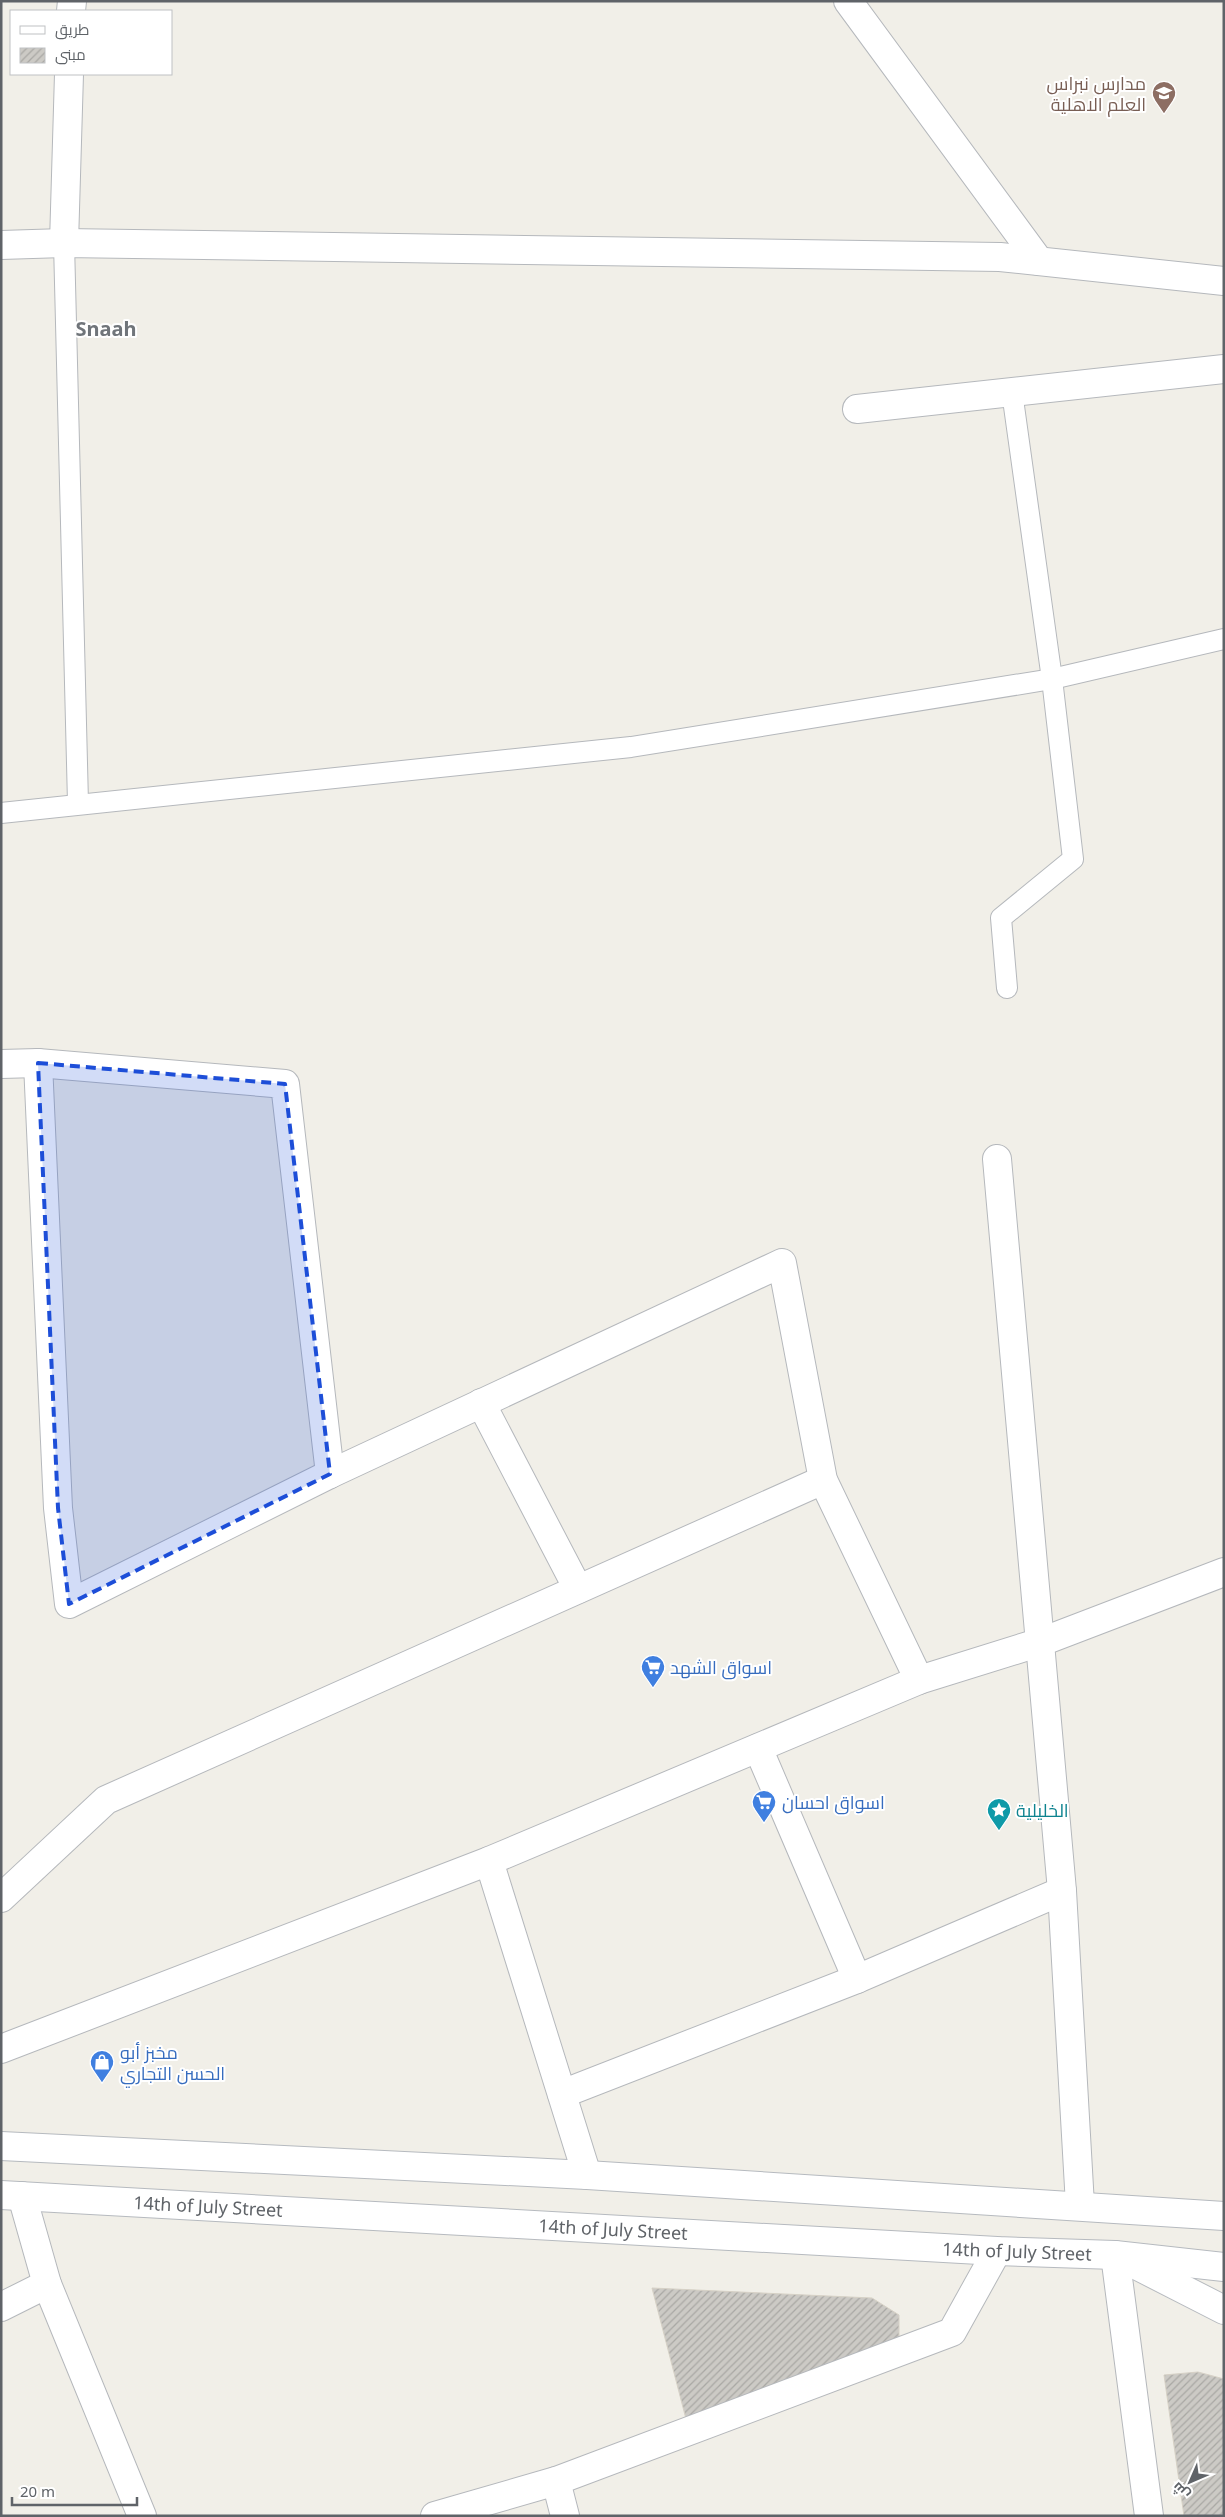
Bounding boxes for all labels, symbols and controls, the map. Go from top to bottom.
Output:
legend [10,10,172,75]
text: طريق [55,19,89,40]
text: مبنى [55,44,86,65]
place label: مدارس نبراس العلم الاهلية [1047,71,1146,117]
school or university icon: مدارس نبراس العلم الاهلية [1151,80,1177,114]
district label: Snaah [76,315,136,342]
supermarket icon: اسواق الشهد [640,1654,666,1688]
place label: اسواق الشهد [670,1655,772,1680]
supermarket icon: اسواق احسان [751,1789,777,1823]
place label: اسواق احسان [782,1790,885,1815]
place icon: الخليلية [986,1797,1012,1831]
place label: الخليلية [1016,1798,1069,1822]
place label: مخبز أبو الحسن التجاري [120,2040,225,2088]
shop icon: مخبز أبو الحسن التجاري [89,2049,115,2083]
street label: 14th of July Street [133,2190,284,2222]
street label: 14th of July Street [538,2213,689,2245]
street label: 14th of July Street [942,2236,1093,2266]
north arrow [1165,2457,1215,2507]
scale bar [12,2474,138,2506]
text: ش [1167,2478,1194,2505]
text: 20 m [20,2481,55,2501]

